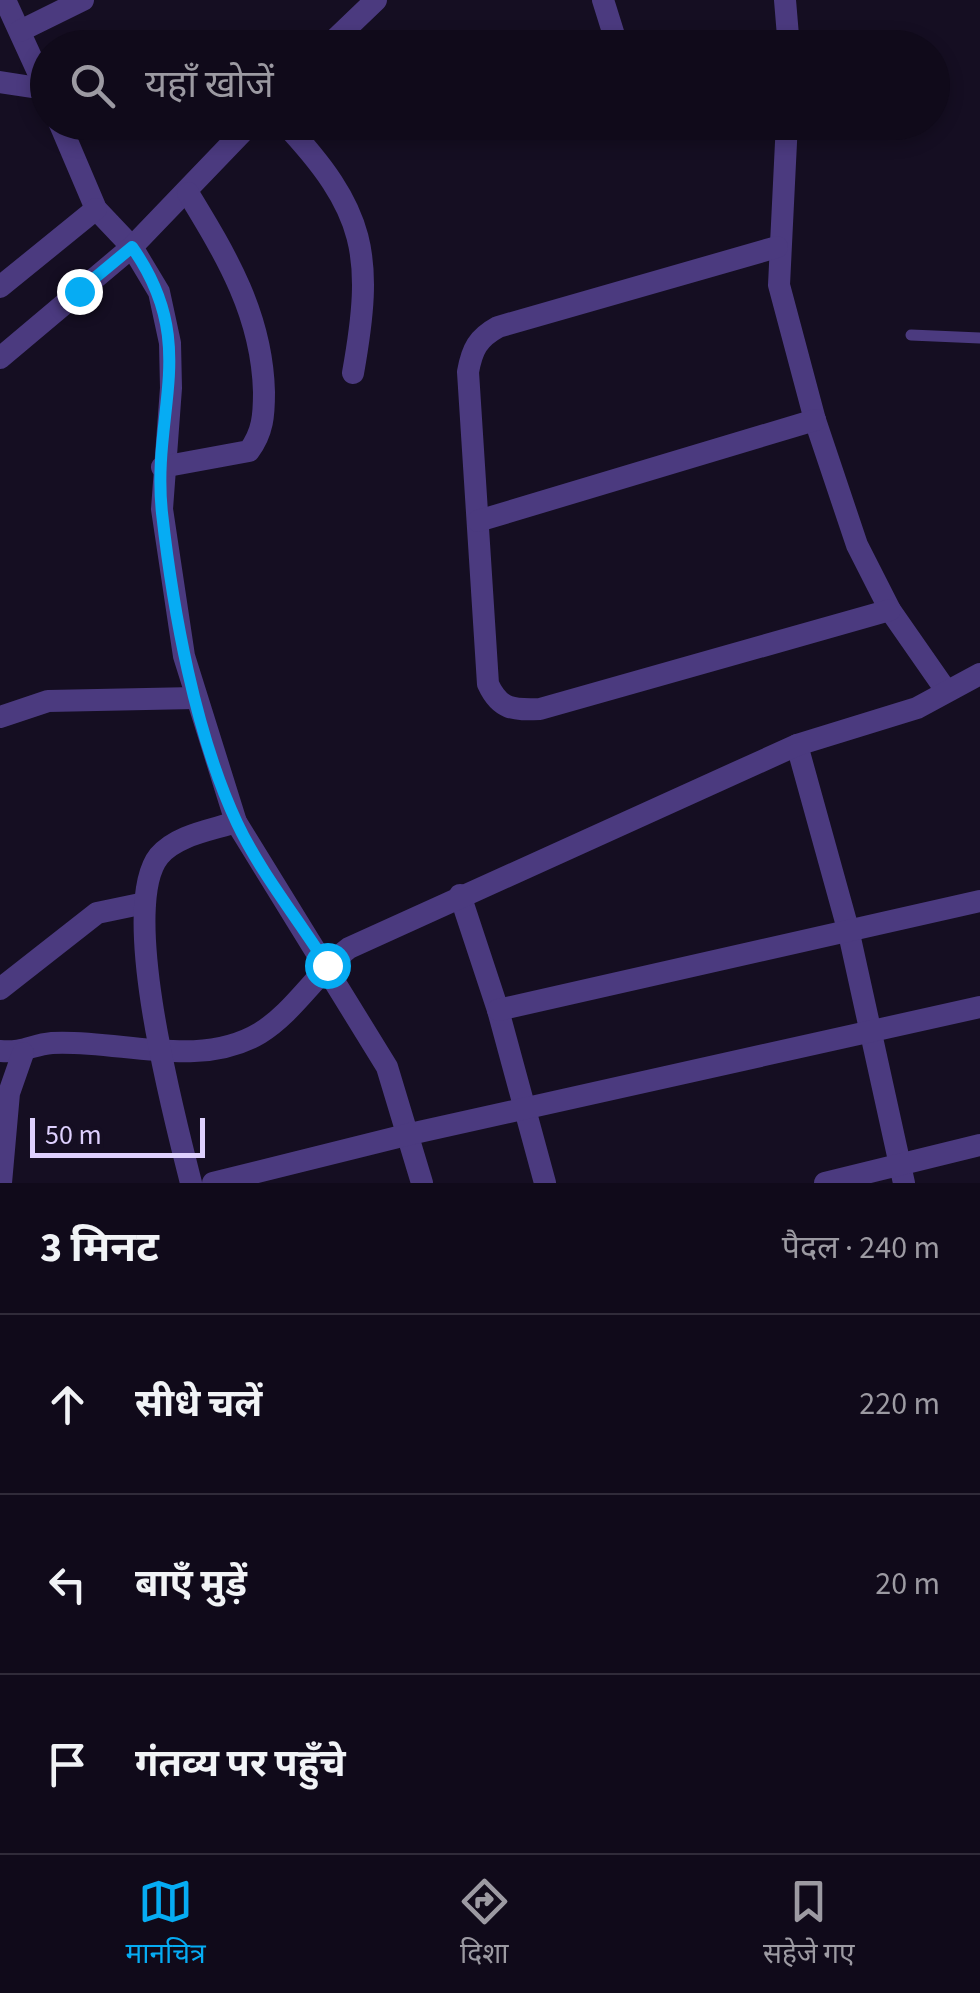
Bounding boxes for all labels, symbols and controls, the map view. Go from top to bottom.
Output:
search box [30,30,950,140]
icon: search [65,58,120,113]
text: यहाँ खोजें [145,58,274,112]
route end [57,269,103,315]
route start [305,943,351,989]
scale bar [30,1113,205,1158]
text: 50 m [45,1115,102,1155]
text: 3 मिनट [40,1218,159,1278]
text: पैदल · 240 m [782,1225,940,1271]
icon: ahead [40,1377,95,1432]
text: सीधे चलें [135,1377,262,1431]
text: 220 m [859,1381,940,1427]
icon: left [40,1557,95,1612]
text: बाएँ मुड़ें [135,1557,247,1611]
text: 20 m [875,1561,940,1607]
icon: arrive [40,1737,95,1792]
text: गंतव्य पर पहुँचे [135,1737,346,1791]
tab: मानचित्र [126,1874,206,1974]
tab: दिशा [457,1874,512,1974]
tab: सहेजे गए [763,1874,854,1974]

